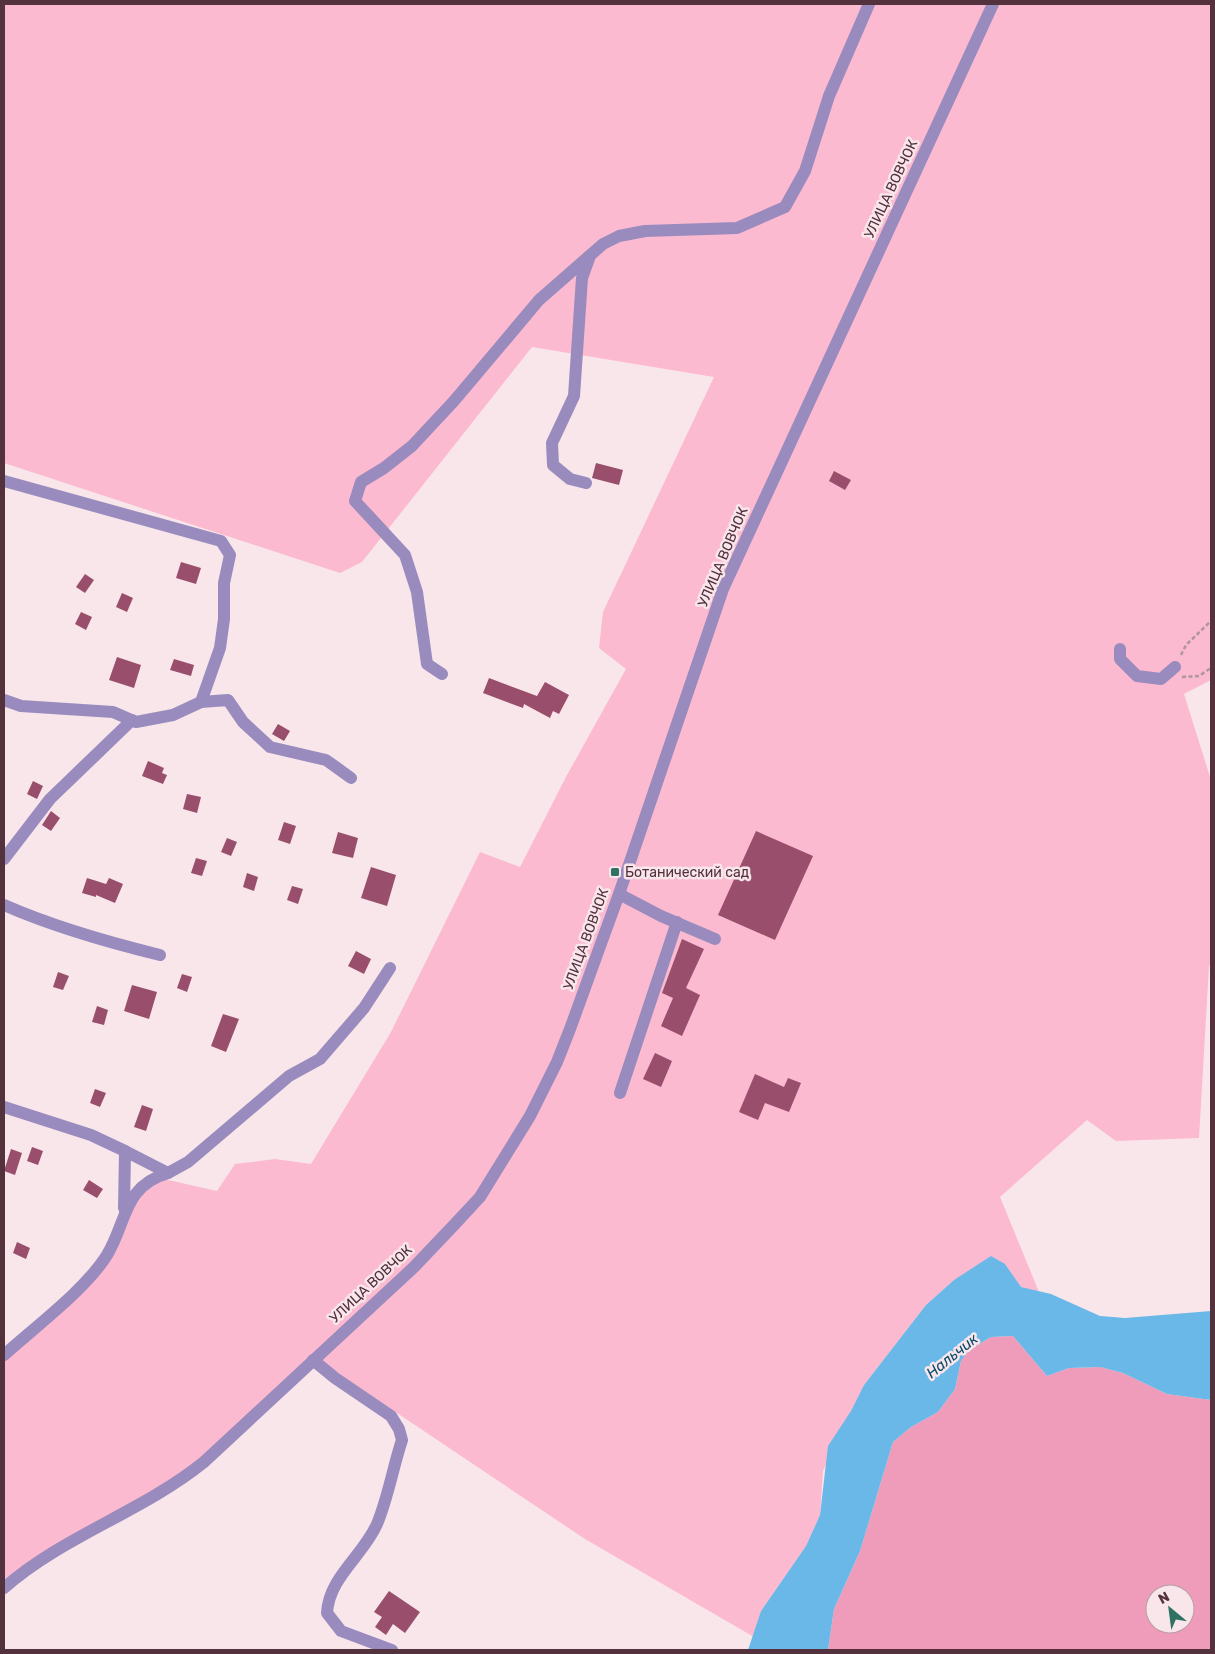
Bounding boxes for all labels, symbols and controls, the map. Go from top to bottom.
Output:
street label: УЛИЦА ВОВЧОК [861,137,921,241]
street label: УЛИЦА ВОВЧОК [694,504,752,610]
place label: Ботанический сад [625,864,749,881]
marker: Ботанический сад [609,866,621,878]
street label: УЛИЦА ВОВЧОК [560,886,612,992]
street label: УЛИЦА ВОВЧОК [326,1241,416,1327]
water label: Нальчик [923,1329,982,1382]
north arrow [1145,1584,1195,1634]
text: N [1155,1588,1172,1608]

